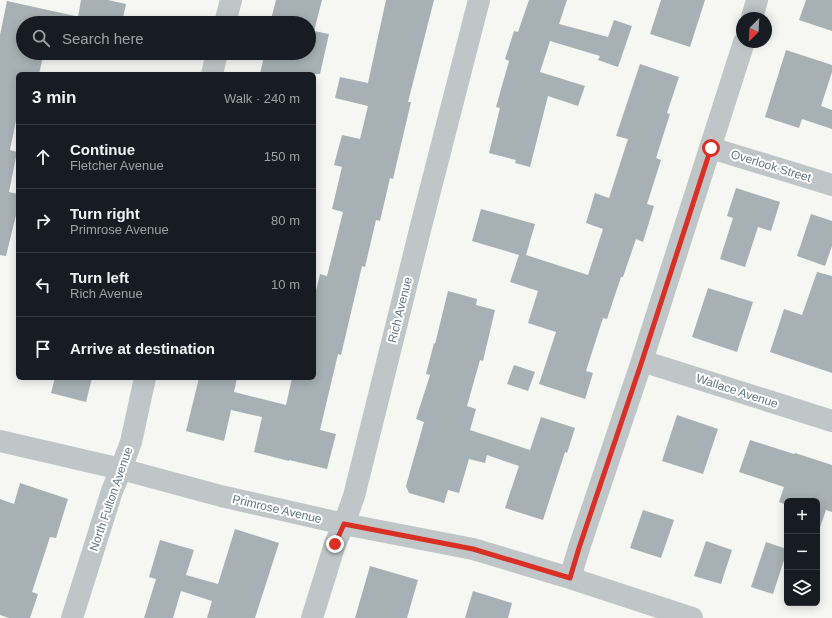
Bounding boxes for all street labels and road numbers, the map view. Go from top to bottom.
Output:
street label: Overlook Street [729,147,814,185]
street label: Rich Avenue [385,275,415,344]
street label: Wallace Avenue [694,371,780,411]
street label: North Fulton Avenue [87,445,135,553]
street label: Primrose Avenue [231,492,323,526]

